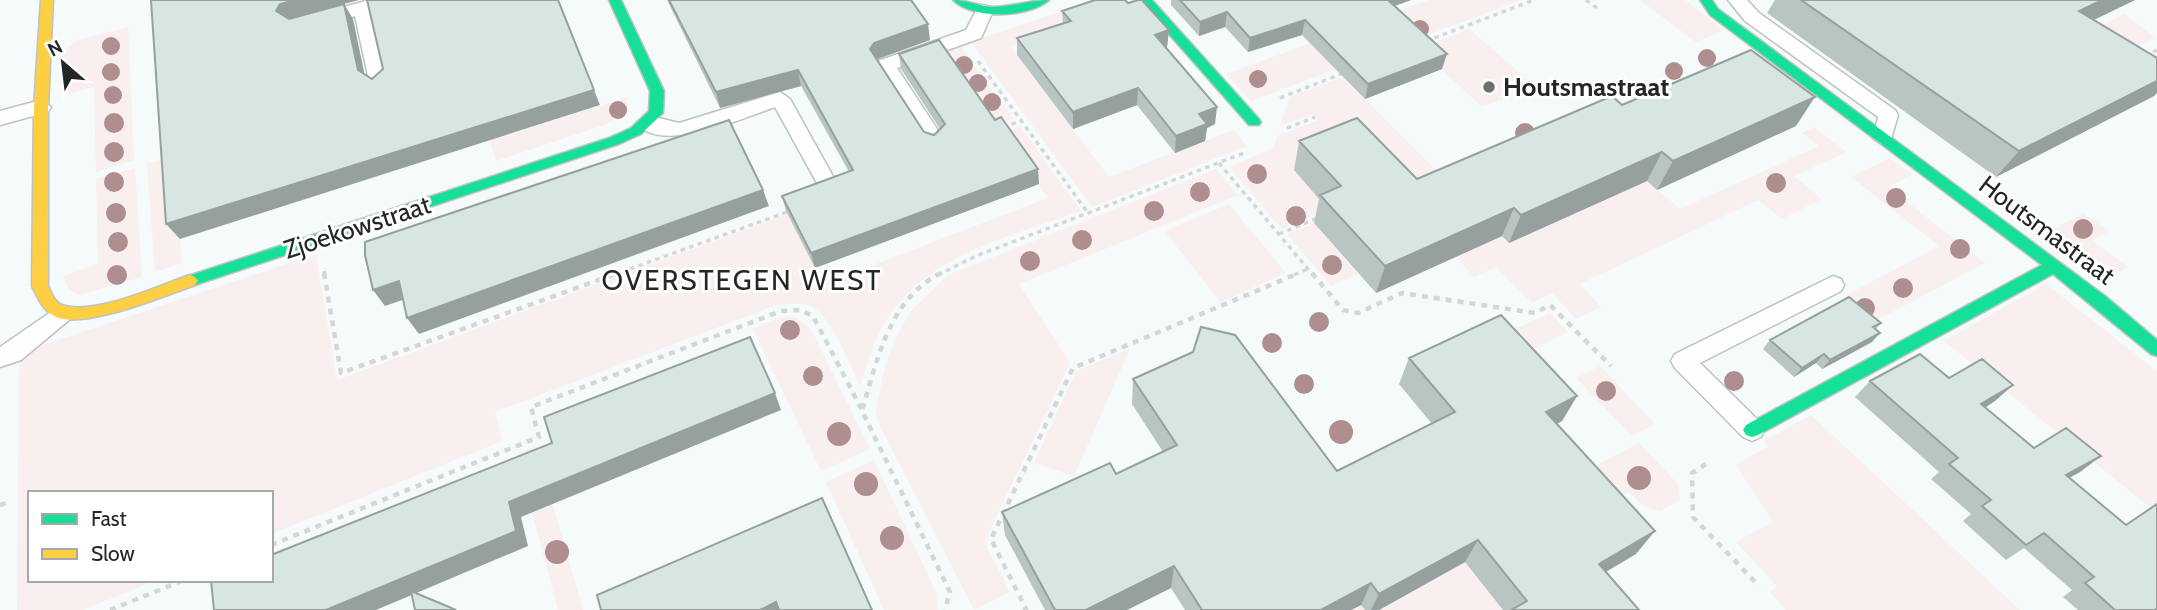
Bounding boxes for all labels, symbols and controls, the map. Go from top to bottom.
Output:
north arrow [28,28,98,98]
text: N [44,35,67,62]
place label: Houtsmastraat [1503,71,1669,103]
marker: Houtsmastraat [1481,79,1497,95]
street label: Houtsmastraat [1973,169,2121,292]
street label: Zjoekowstraat [280,188,435,266]
district label: OVERSTEGEN WEST [602,263,882,297]
legend [28,491,273,582]
text: Fast [91,506,127,531]
text: Slow [91,541,135,566]

